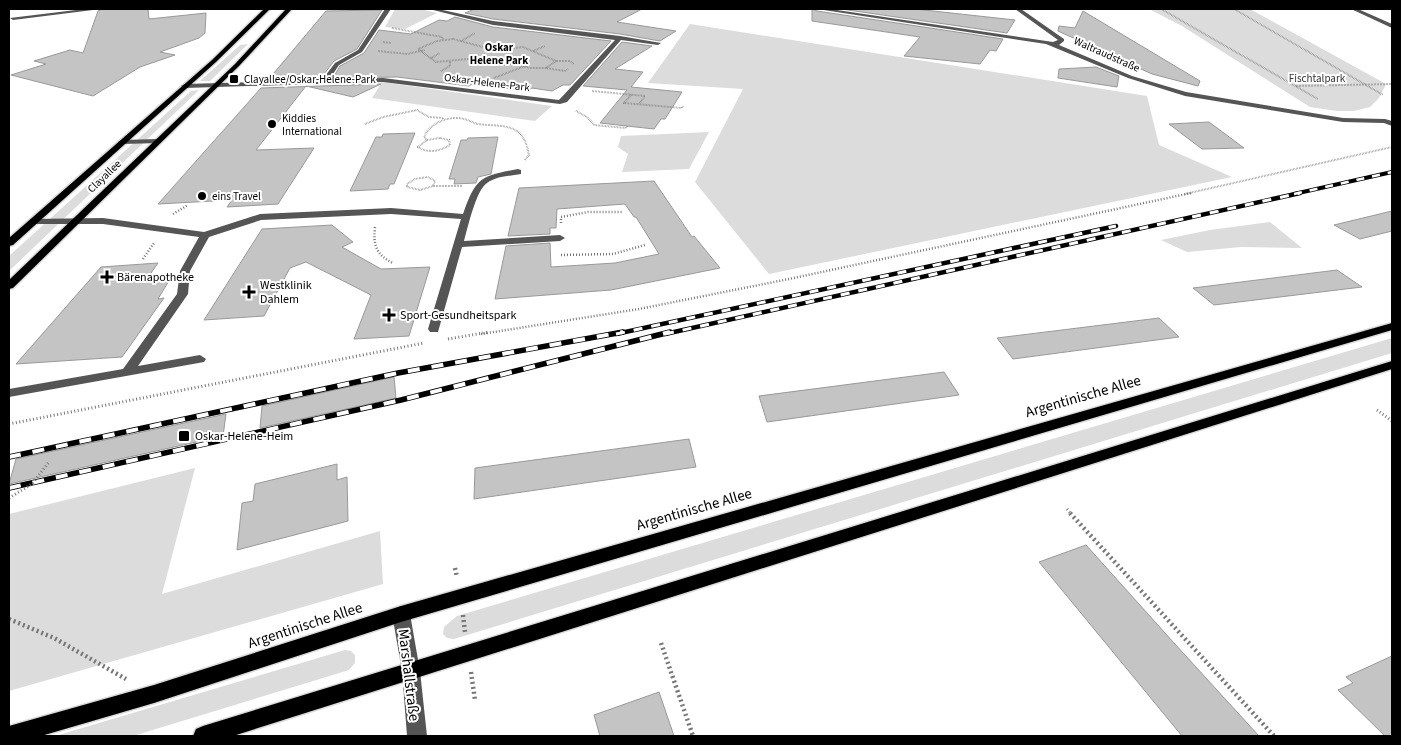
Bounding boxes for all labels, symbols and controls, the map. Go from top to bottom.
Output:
street label: Waltraudstraße [1071,33,1143,76]
district label: Oskar Helene Park [470,40,528,68]
street label: Oskar-Helene-Park [443,70,531,95]
park label: Fischtalpark [1289,71,1346,86]
place label: Clayallee/Oskar-Helene-Park [244,72,376,87]
marker: Clayallee/Oskar-Helene-Park [228,73,240,85]
place label: Kiddies International [282,111,342,139]
marker: Kiddies International [266,118,278,130]
street label: Clayallee [84,156,125,196]
place label: eins Travel [212,189,261,204]
marker: eins Travel [196,190,208,202]
place label: Bärenapotheke [117,269,194,286]
marker: Bärenapotheke [101,271,113,283]
place label: Westklinik Dahlem [260,277,312,308]
marker: Westklinik Dahlem [242,285,256,299]
place label: Sport-Gesundheitspark [400,307,516,324]
marker: Sport-Gesundheitspark [382,308,396,322]
street label: Argentinische Allee [1023,370,1143,423]
place label: Oskar-Helene-Heim [195,428,293,445]
marker: Oskar-Helene-Heim [177,429,191,443]
street label: Argentinische Allee [634,483,754,536]
street label: Argentinische Allee [245,597,365,654]
street label: Marshallstraße [392,628,425,722]

